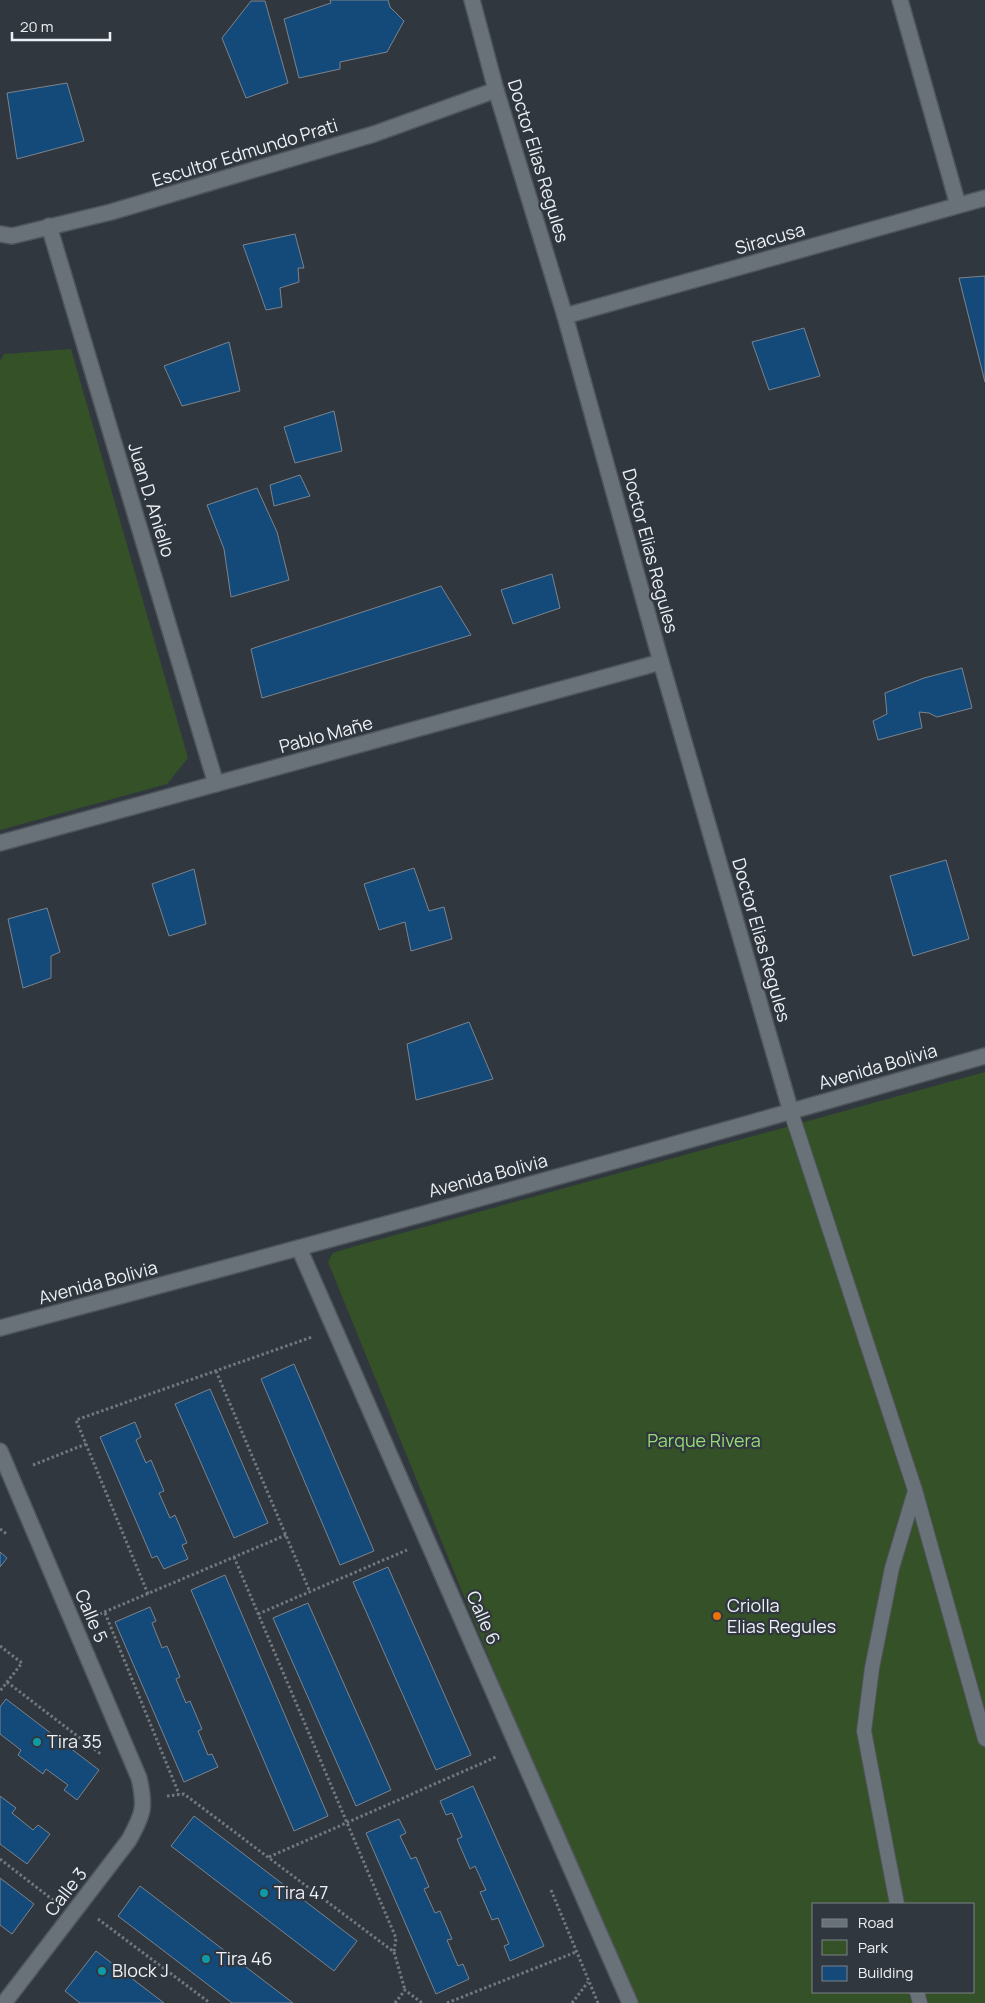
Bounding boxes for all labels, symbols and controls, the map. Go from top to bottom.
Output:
scale bar [12,10,110,42]
text: 20 m [20,16,53,37]
street label: Doctor Elias Regules [503,76,575,245]
street label: Escultor Edmundo Prati [149,112,340,192]
street label: Siracusa [732,217,807,259]
street label: Juan D. Aniello [123,440,181,560]
street label: Doctor Elias Regules [617,466,684,636]
street label: Pablo Mañe [276,710,375,758]
street label: Doctor Elias Regules [727,855,797,1024]
street label: Avenida Bolivia [816,1038,940,1094]
street label: Avenida Bolivia [426,1148,550,1202]
street label: Avenida Bolivia [36,1255,160,1309]
park label: Parque Rivera [647,1428,761,1452]
street label: Calle 5 [70,1585,114,1646]
street label: Calle 6 [461,1587,506,1648]
place label: Criolla Elias Regules [727,1593,836,1638]
marker: Criolla Elias Regules [711,1610,723,1622]
place label: Tira 35 [47,1729,102,1753]
marker: Tira 35 [31,1736,43,1748]
street label: Calle 3 [39,1862,92,1921]
place label: Tira 47 [274,1880,328,1904]
marker: Tira 47 [258,1887,270,1899]
legend [812,1903,975,1993]
text: Road [858,1912,894,1933]
text: Park [858,1937,888,1958]
place label: Tira 46 [216,1946,272,1970]
marker: Tira 46 [200,1953,212,1965]
place label: Block J [112,1958,169,1982]
text: Building [858,1962,913,1983]
marker: Block J [96,1965,108,1977]

